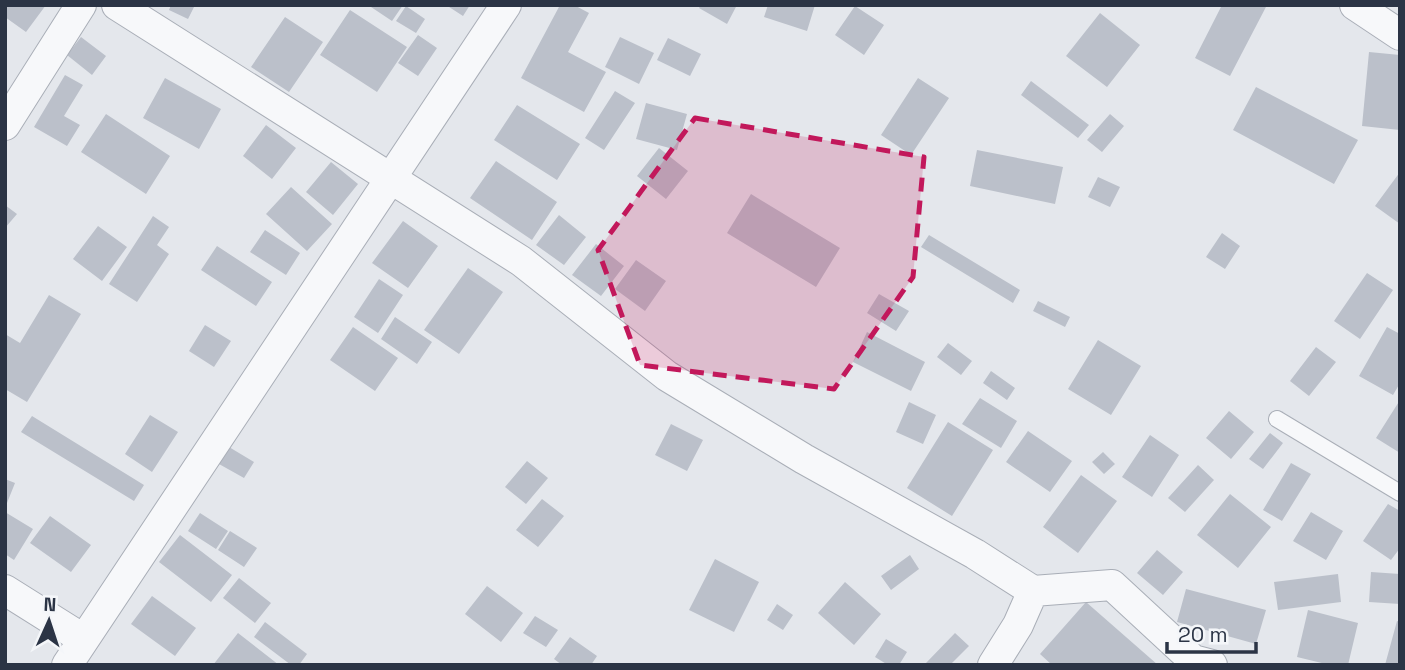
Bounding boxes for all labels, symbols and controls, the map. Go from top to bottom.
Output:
north arrow [14,586,84,656]
text: N [43,592,57,617]
scale bar [1167,610,1256,654]
text: 20 m [1178,621,1228,648]

